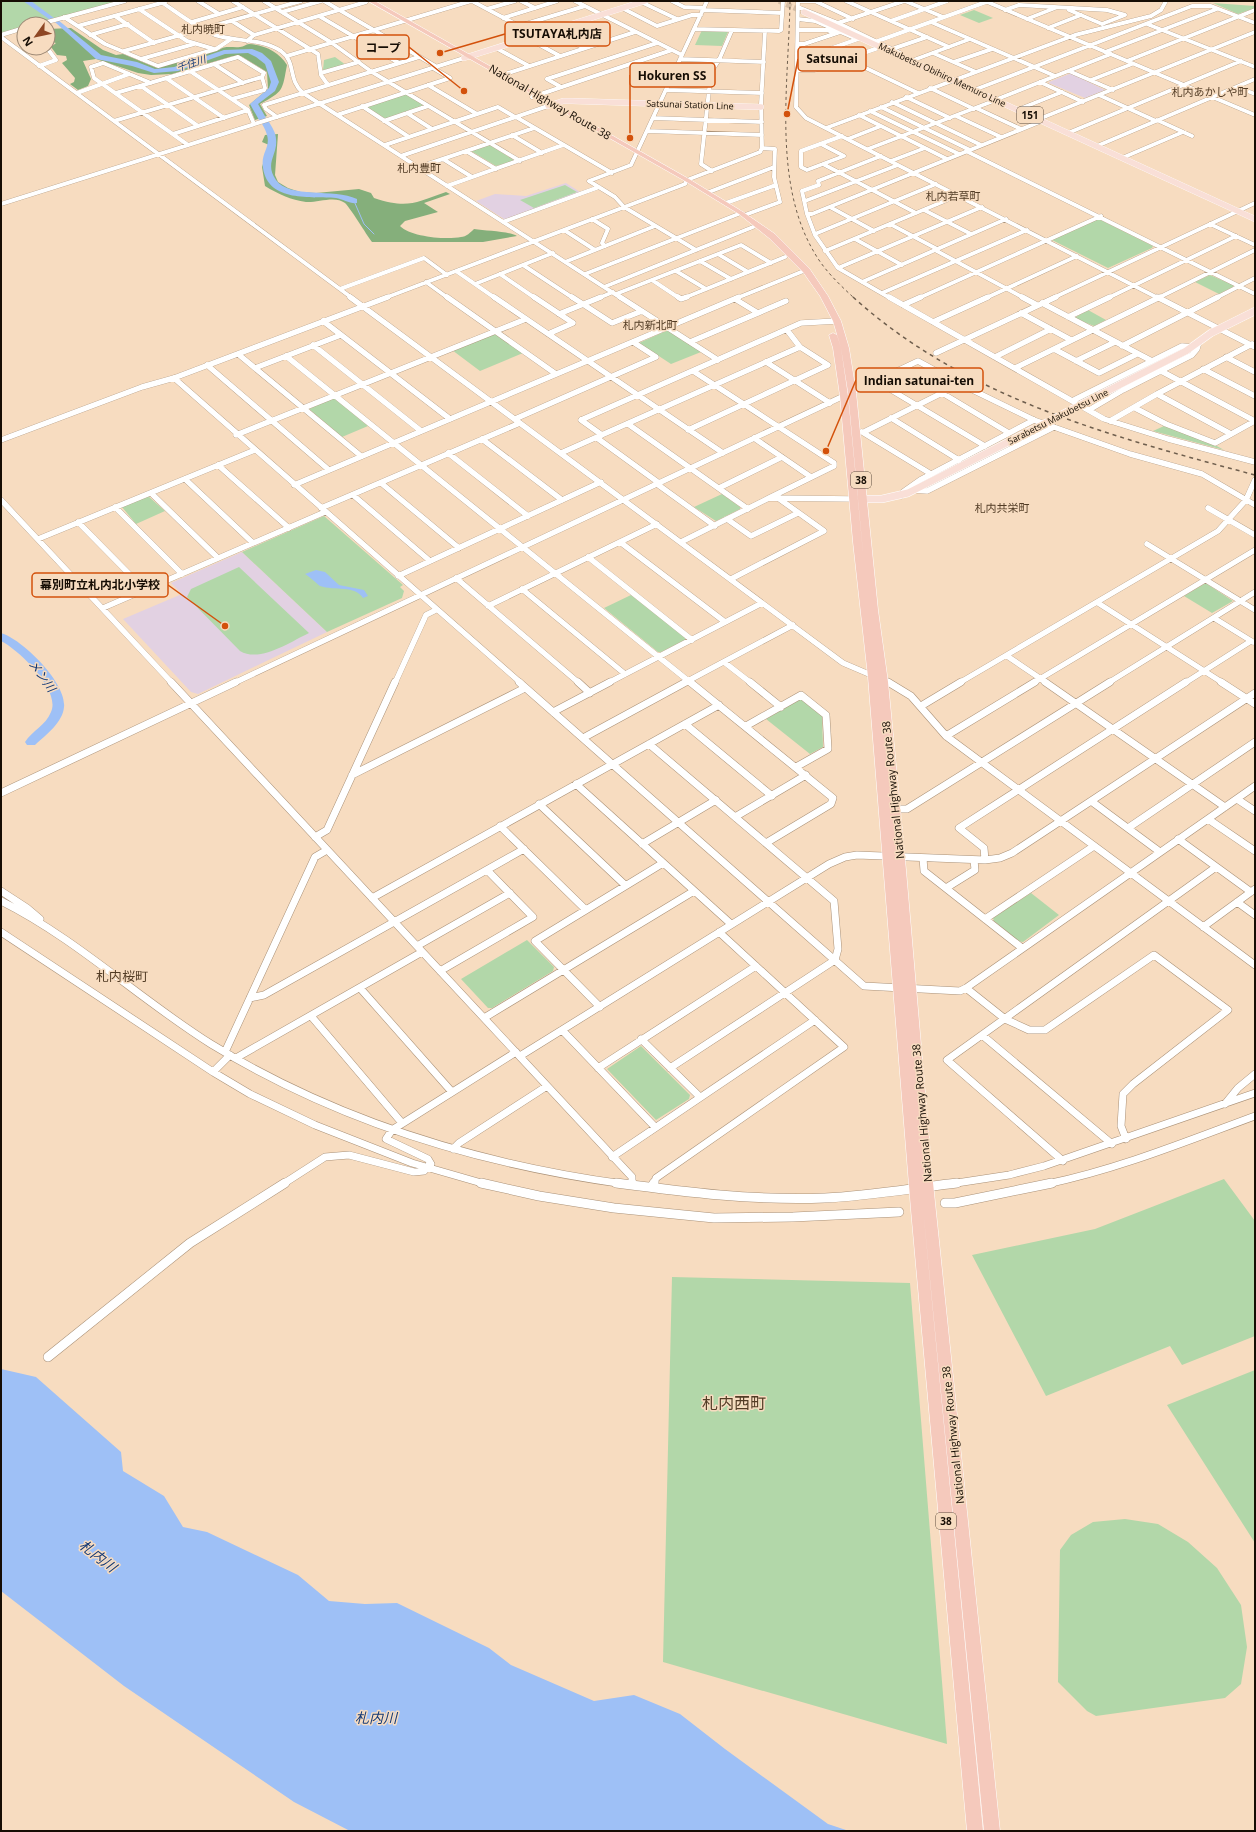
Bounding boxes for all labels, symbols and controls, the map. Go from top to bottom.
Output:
north arrow [16,16,56,56]
district label: 札内暁町 [181,21,225,36]
callout: TSUTAYA札内店 [505,22,610,46]
text: TSUTAYA札内店 [512,25,602,42]
text: N [18,34,36,50]
callout: コープ [357,35,409,59]
text: コープ [365,39,401,56]
street label: Makubetsu Obihiro Memuro Line [876,39,1008,110]
callout: Satsunai [798,47,866,71]
text: Satsunai [806,50,858,67]
water label: 千住川 [175,51,208,75]
street label: National Highway Route 38 [487,60,614,143]
callout: Hokuren SS [630,63,715,87]
text: Hokuren SS [638,67,707,84]
district label: 札内あかしや町 [1172,84,1248,99]
street label: Satsunai Station Line [646,96,734,113]
road number: 151 [1017,107,1043,123]
district label: 札内豊町 [397,160,441,175]
district label: 札内若草町 [926,188,981,203]
district label: 札内新北町 [623,317,678,332]
callout: Indian satunai-ten [856,368,983,392]
text: Indian satunai-ten [864,372,974,389]
street label: Sarabetsu Makubetsu Line [1005,385,1110,448]
road number: 38 [851,472,871,488]
district label: 札内共栄町 [975,500,1030,515]
callout: 幕別町立札内北小学校 [32,573,168,597]
text: 幕別町立札内北小学校 [40,576,160,593]
water label: メン川 [25,656,61,697]
street label: National Highway Route 38 [878,720,907,860]
district label: 札内桜町 [96,967,148,985]
street label: National Highway Route 38 [908,1043,935,1183]
street label: National Highway Route 38 [938,1365,967,1505]
district label: 札内西町 [702,1392,766,1414]
road number: 38 [936,1513,956,1529]
water label: 札内川 [76,1535,122,1577]
water label: 札内川 [355,1708,399,1727]

